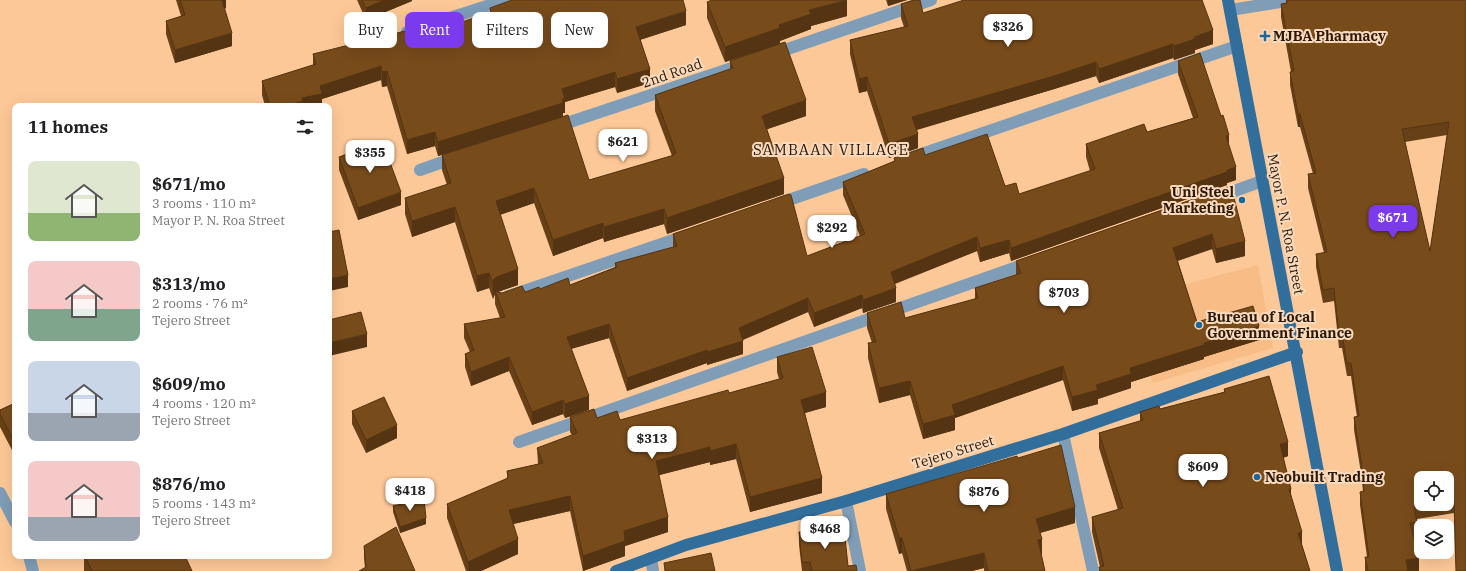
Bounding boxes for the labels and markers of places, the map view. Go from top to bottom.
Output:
pin: $326 [984,14,1032,48]
place label: MJBA Pharmacy [1273,27,1386,45]
marker: MJBA Pharmacy [1260,31,1270,41]
pin: $621 [599,129,647,163]
pin: $355 [346,140,394,174]
place label: Uni Steel Marketing [1163,183,1235,217]
marker: Uni Steel Marketing [1237,195,1247,205]
pin: $671 [1369,205,1417,239]
pin: $292 [808,215,856,249]
pin: $703 [1040,280,1088,314]
place label: Bureau of Local Government Finance [1207,308,1352,342]
marker: Bureau of Local Government Finance [1194,320,1204,330]
pin: $313 [628,426,676,460]
pin: $609 [1179,454,1227,488]
place label: Neobuilt Trading [1265,468,1384,486]
marker: Neobuilt Trading [1252,472,1262,482]
pin: $418 [386,478,434,512]
pin: $876 [960,479,1008,513]
pin: $468 [801,516,849,550]

